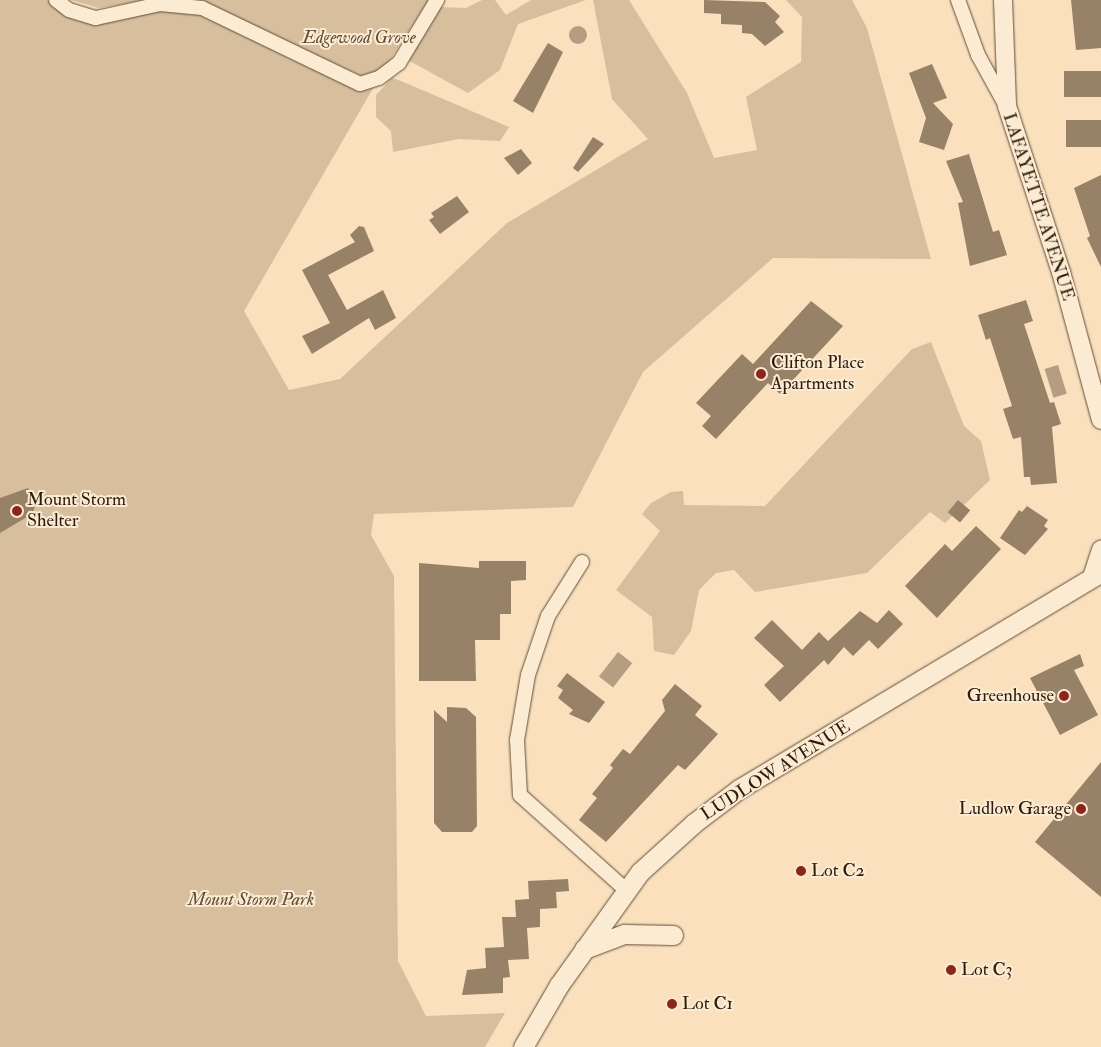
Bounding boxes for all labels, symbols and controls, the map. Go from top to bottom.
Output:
park label: Edgewood Grove [302,27,416,49]
street label: LAFAYETTE AVENUE [997,111,1079,303]
place label: Clifton Place Apartments [771,353,864,396]
marker: Clifton Place Apartments [755,368,767,380]
place label: Mount Storm Shelter [27,490,126,532]
marker: Mount Storm Shelter [11,505,23,517]
place label: Greenhouse [967,685,1054,707]
marker: Greenhouse [1058,690,1070,702]
street label: LUDLOW AVENUE [697,716,855,826]
place label: Ludlow Garage [959,798,1071,820]
marker: Ludlow Garage [1075,803,1087,815]
place label: Lot C2 [811,860,865,882]
marker: Lot C2 [795,865,807,877]
park label: Mount Storm Park [188,889,314,911]
place label: Lot C3 [961,959,1013,981]
marker: Lot C3 [945,964,957,976]
place label: Lot C1 [682,993,733,1015]
marker: Lot C1 [666,998,678,1010]

